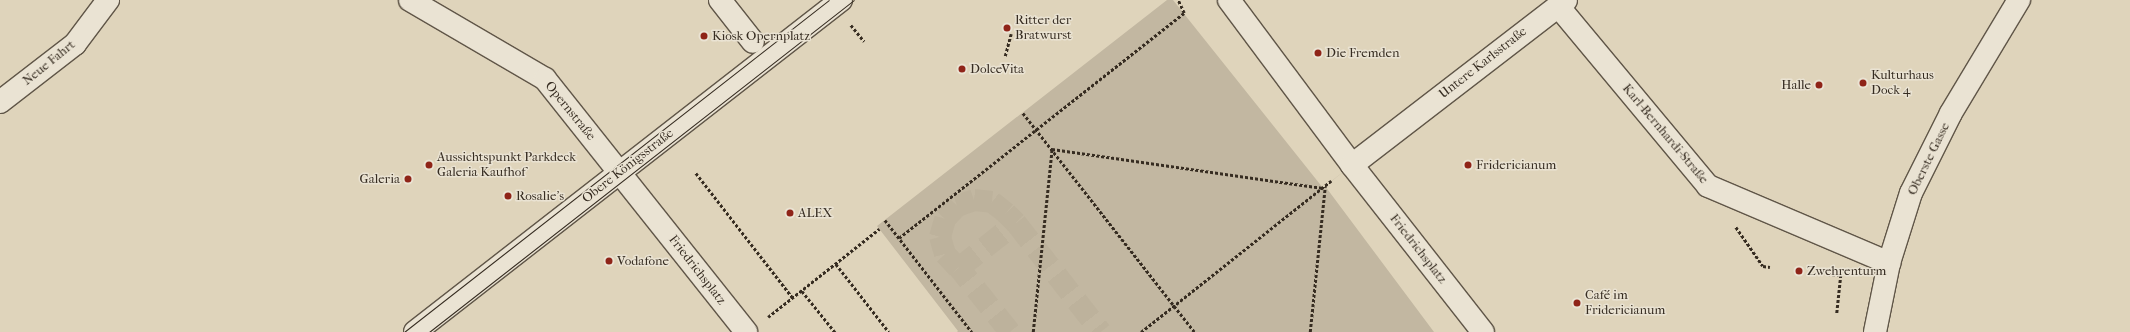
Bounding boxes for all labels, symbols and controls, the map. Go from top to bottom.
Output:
place label: Ritter der Bratwurst [1015,13,1072,44]
marker: Ritter der Bratwurst [1002,23,1012,33]
street label: Untere Karlsstraße [1436,24,1530,102]
place label: Kiosk Opernplatz [712,28,810,44]
marker: Kiosk Opernplatz [699,31,709,41]
street label: Neue Fahrt [20,37,78,89]
place label: Die Fremden [1326,45,1400,61]
marker: Die Fremden [1313,48,1323,58]
place label: DolceVita [970,61,1024,77]
marker: DolceVita [957,64,967,74]
place label: Kulturhaus Dock 4 [1871,68,1934,99]
place label: Halle [1781,77,1811,93]
street label: Opernstraße [541,78,599,144]
marker: Kulturhaus Dock 4 [1858,78,1868,88]
marker: Halle [1814,80,1824,90]
street label: Karl-Bernhardi-Straße [1619,81,1711,187]
street label: Oberste Gasse [1905,120,1953,198]
street label: Obere Königsstraße [579,126,677,206]
place label: Aussichtspunkt Parkdeck Galeria Kaufhof [437,150,576,181]
place label: Fridericianum [1476,157,1556,173]
marker: Aussichtspunkt Parkdeck Galeria Kaufhof [424,160,434,170]
marker: Fridericianum [1463,160,1473,170]
place label: Galeria [359,171,400,187]
marker: Galeria [403,174,413,184]
place label: Rosalie's [516,188,564,204]
marker: Rosalie's [503,191,513,201]
place label: ALEX [798,205,832,221]
marker: ALEX [785,208,795,218]
street label: Friedrichsplatz [1386,211,1450,287]
street label: Friedrichsplatz [665,232,729,308]
place label: Vodafone [617,253,669,269]
marker: Vodafone [604,256,614,266]
place label: Zwehrenturm [1807,263,1886,279]
marker: Zwehrenturm [1794,266,1804,276]
place label: Café im Fridericianum [1585,288,1665,319]
marker: Café im Fridericianum [1572,298,1582,308]

